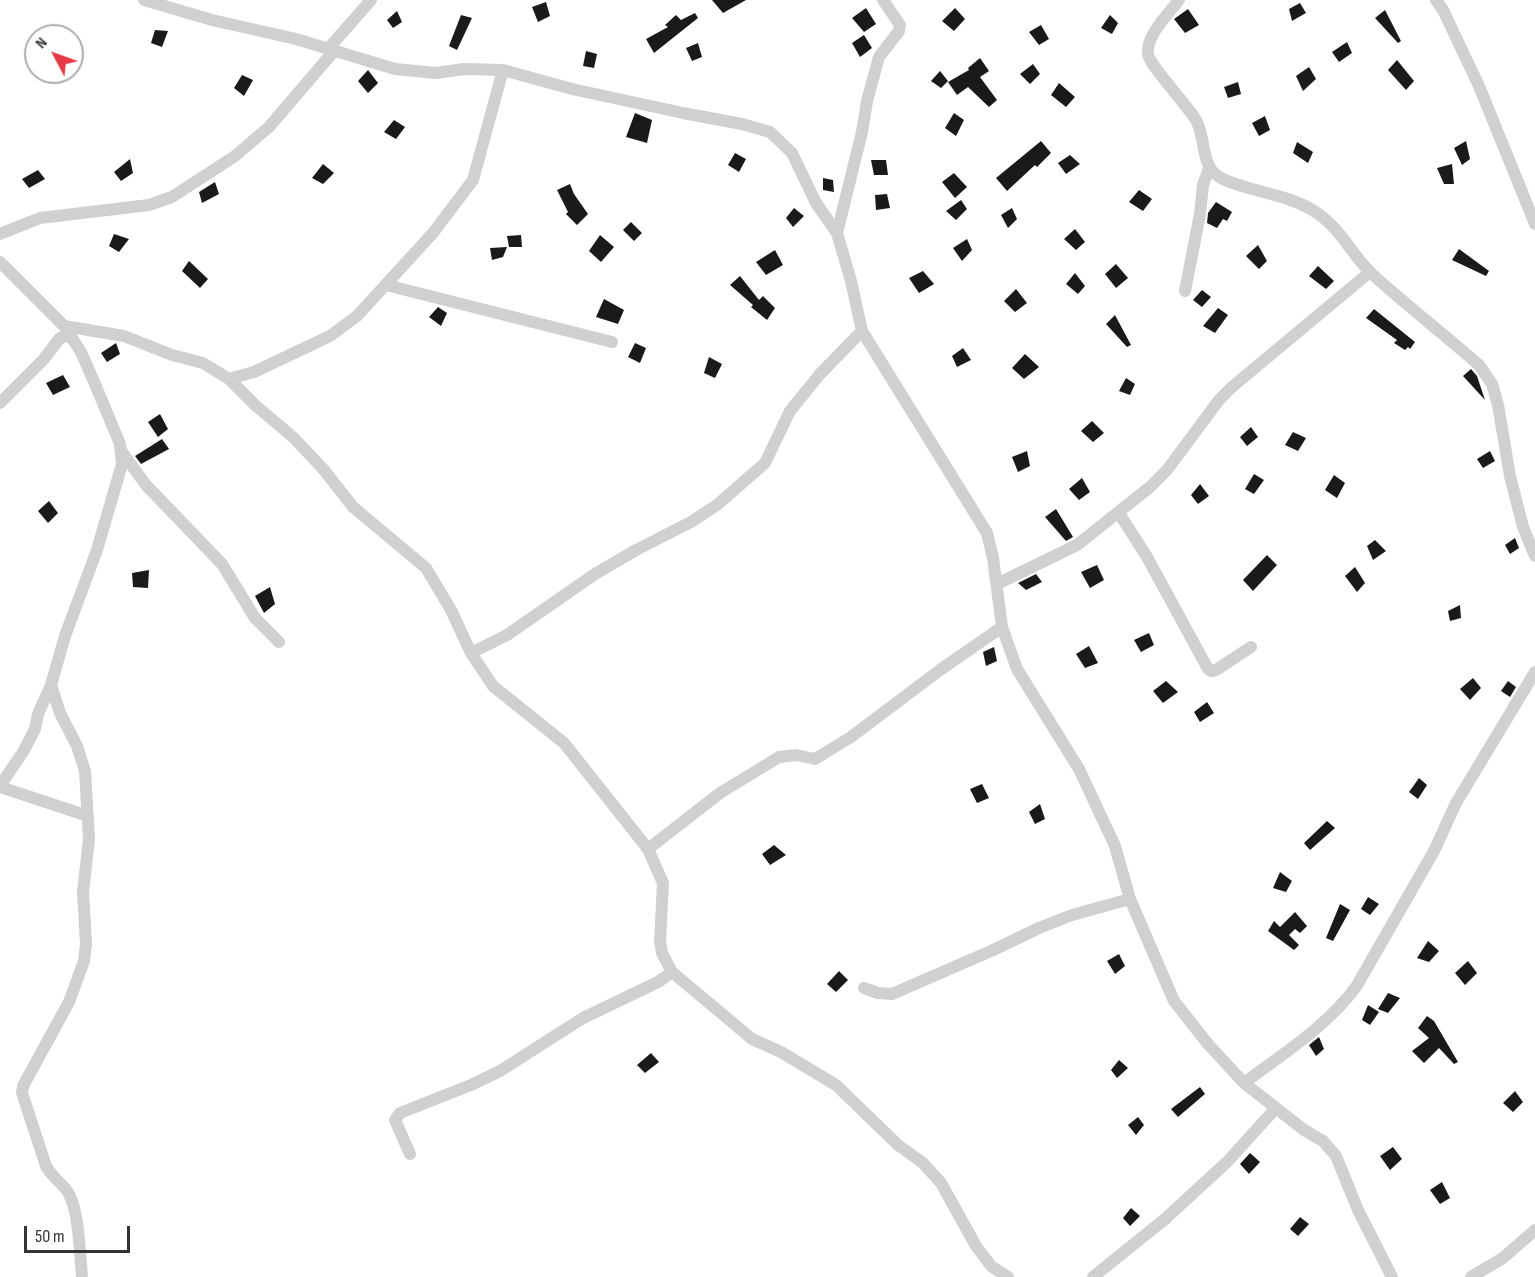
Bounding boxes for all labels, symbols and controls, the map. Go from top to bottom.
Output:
north arrow [24,24,84,84]
text: N [32,34,52,53]
scale bar [27,1214,134,1252]
text: 50 m [35,1226,65,1247]

